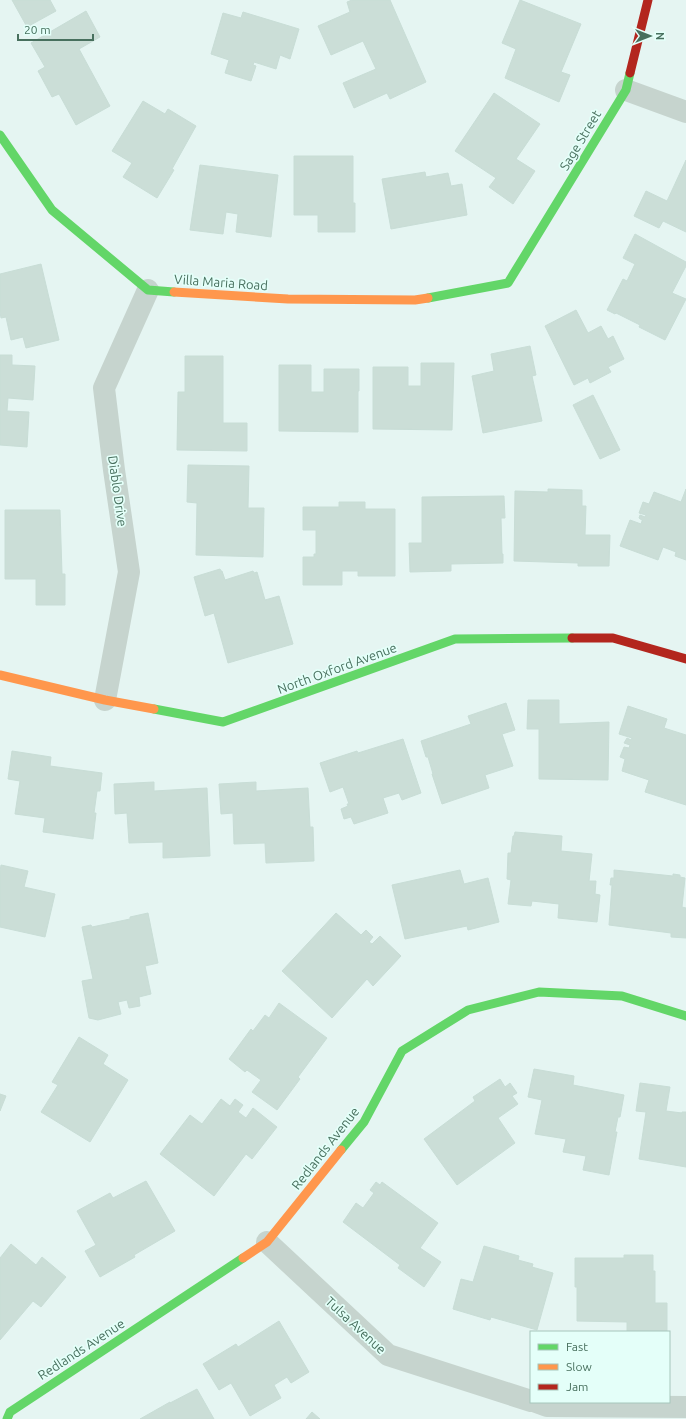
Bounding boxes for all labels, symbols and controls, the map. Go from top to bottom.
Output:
scale bar [18,16,93,42]
north arrow [630,16,670,56]
text: 20 m [24,23,51,36]
text: N [654,32,666,40]
street label: Sage Street [557,107,603,173]
street label: Villa Maria Road [174,272,268,292]
street label: Diablo Drive [106,455,130,527]
street label: North Oxford Avenue [275,640,399,696]
street label: Redlands Avenue [289,1104,361,1192]
street label: Tulsa Avenue [323,1294,389,1356]
street label: Redlands Avenue [35,1316,127,1382]
legend [530,1331,670,1403]
text: Fast [566,1340,588,1353]
text: Slow [566,1360,592,1373]
text: Jam [566,1380,588,1393]

